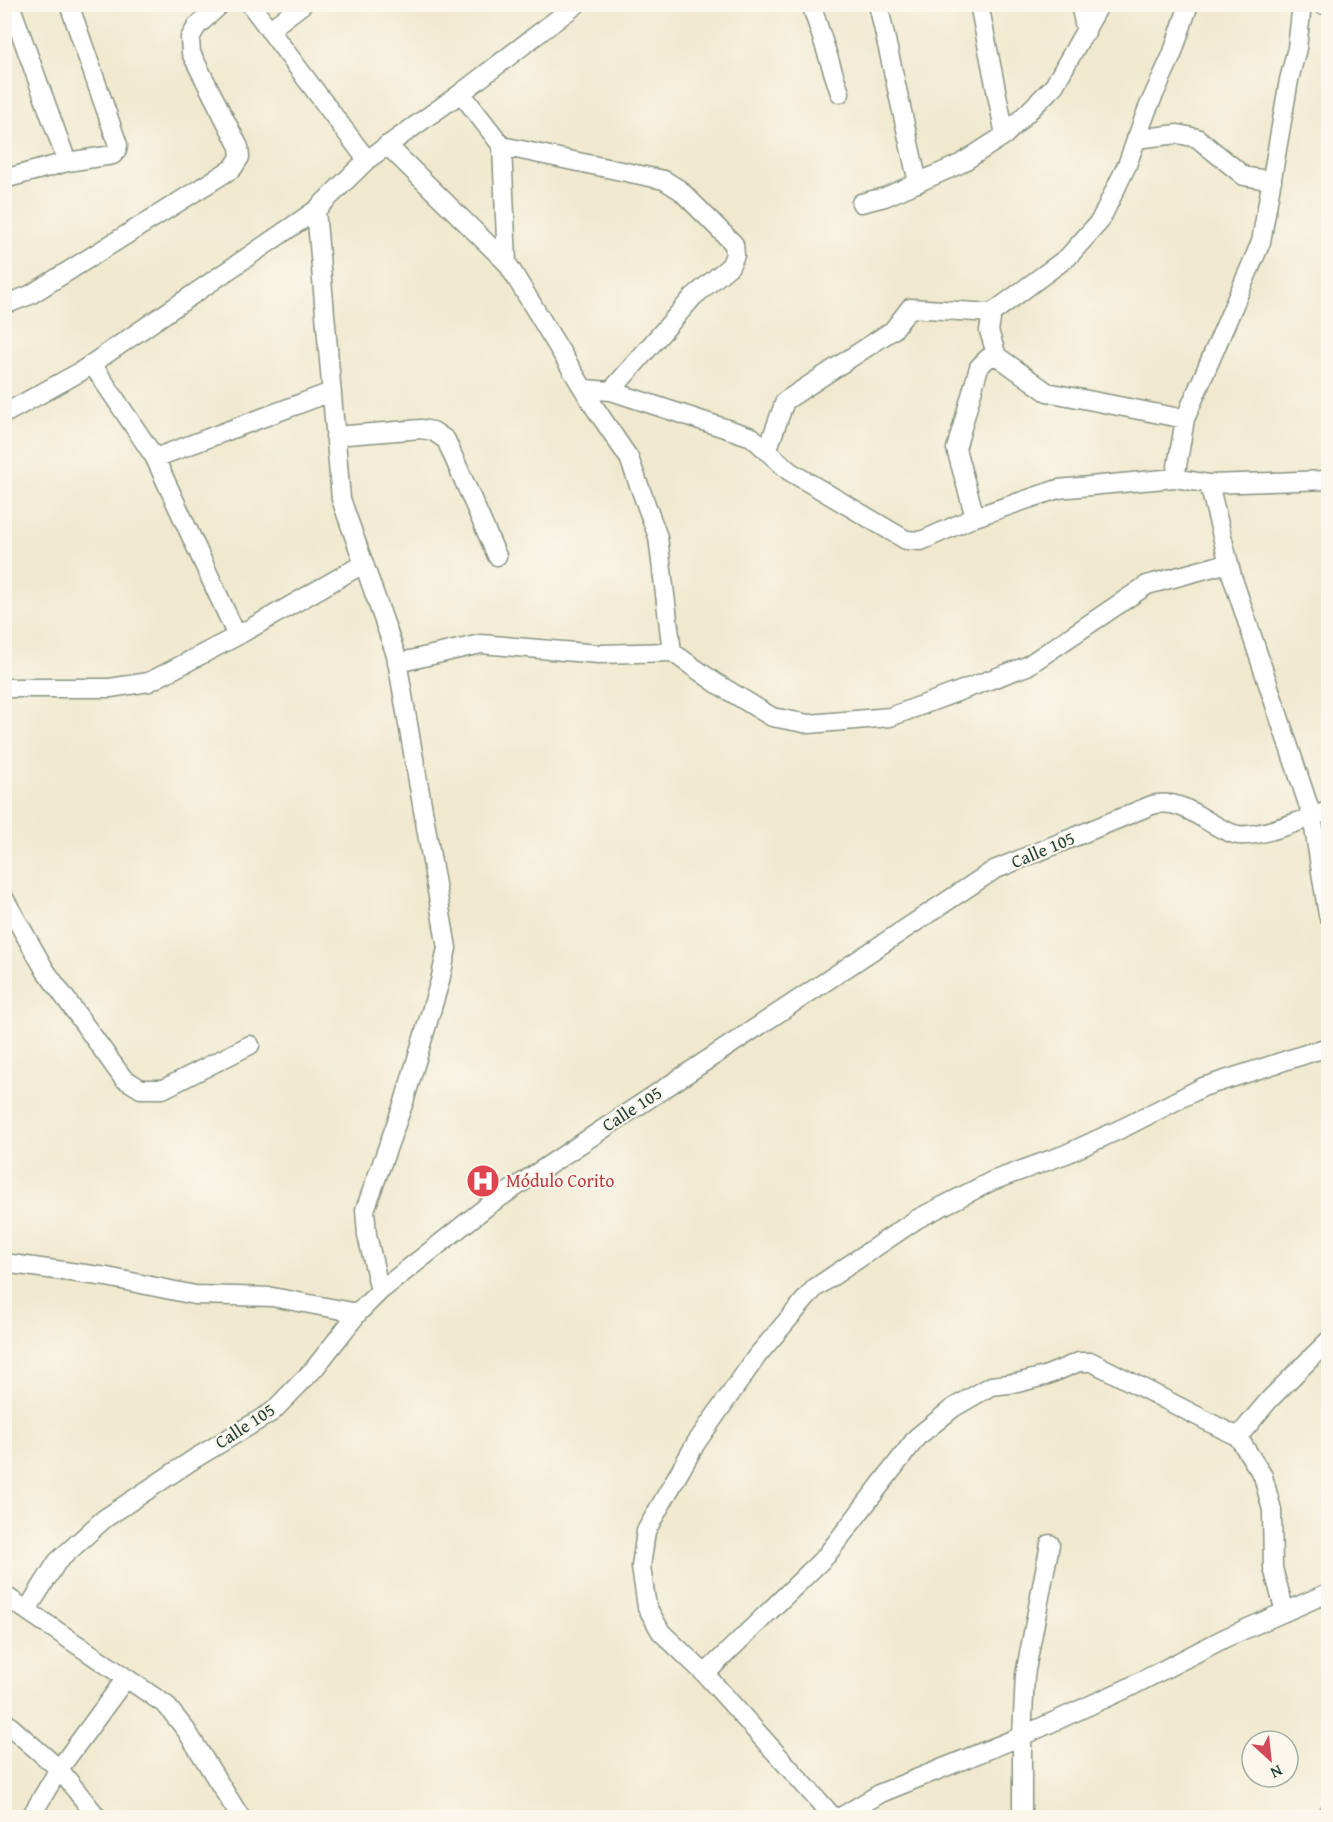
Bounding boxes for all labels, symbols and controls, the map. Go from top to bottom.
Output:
street label: Calle 105 [1007,824,1079,875]
street label: Calle 105 [596,1079,667,1138]
hospital icon: Módulo Corito [465,1163,501,1199]
place label: Módulo Corito [506,1167,614,1194]
street label: Calle 105 [209,1396,280,1455]
north arrow [1240,1729,1300,1789]
text: N [1266,1759,1287,1786]

